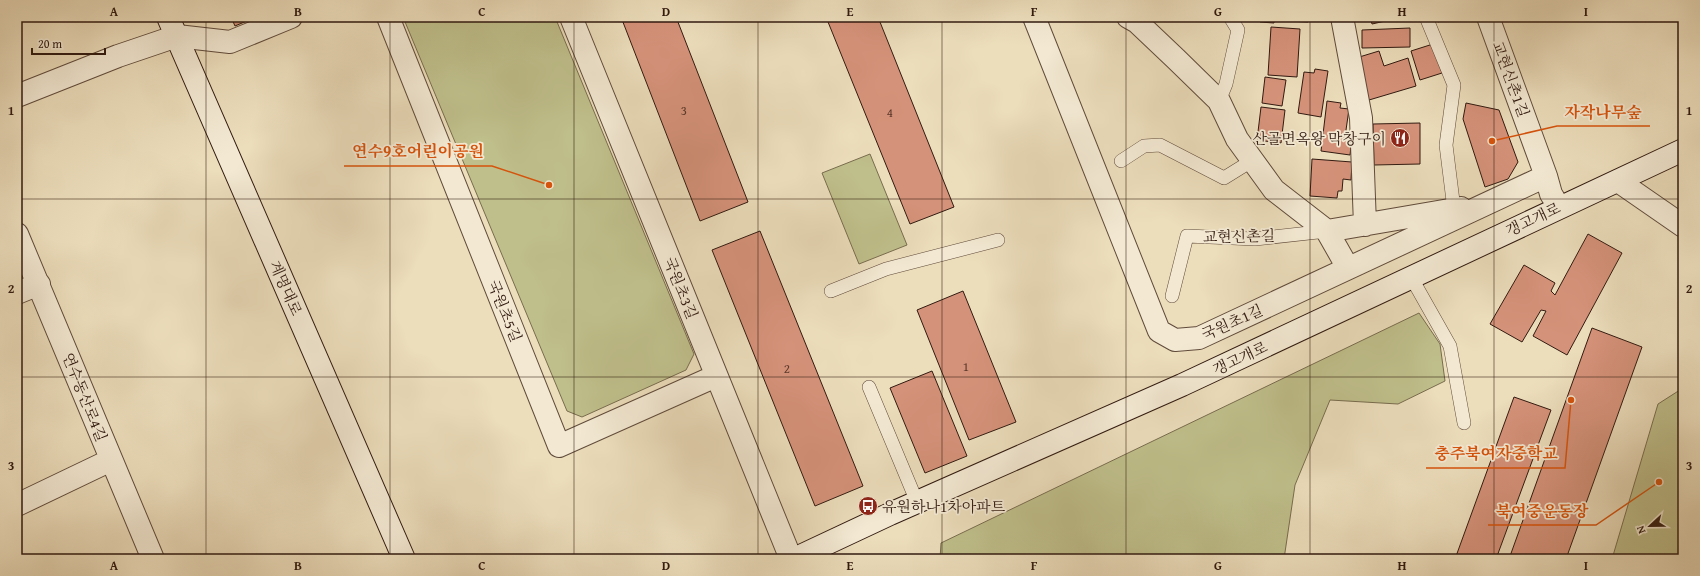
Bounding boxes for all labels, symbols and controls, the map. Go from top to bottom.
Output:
text: A [110,2,119,21]
text: B [294,2,302,21]
text: C [478,2,486,21]
text: D [662,2,670,21]
text: E [847,2,854,21]
text: F [1031,2,1038,21]
text: G [1214,2,1222,21]
text: H [1397,2,1407,21]
text: I [1584,2,1588,21]
scale bar [32,30,105,56]
text: 20 m [38,35,62,52]
street label: 교현신촌1길 [1488,38,1534,120]
callout: 자작나무숲 [1557,98,1650,126]
text: 자작나무숲 [1564,100,1642,124]
text: 1 [8,101,14,120]
house number: 3 [681,101,687,120]
text: 1 [1686,101,1692,120]
house number: 4 [887,103,893,122]
restaurant icon: 산골면옥왕 막창구이 [1389,127,1411,149]
place label: 산골면옥왕 막창구이 [1252,128,1386,149]
callout: 연수9호어린이공원 [344,138,492,166]
text: 연수9호어린이공원 [352,139,484,163]
street label: 갱고개로 [1502,197,1564,241]
street label: 교현신촌길 [1203,225,1275,247]
street label: 국원초3길 [659,254,703,322]
street label: 계명대로 [265,257,308,319]
street label: 국원초5길 [483,277,527,345]
text: 2 [8,279,15,298]
text: 2 [1686,279,1693,298]
street label: 국원초1길 [1198,299,1266,345]
street label: 갱고개로 [1209,336,1271,380]
street label: 연수동산로4길 [58,349,112,445]
house number: 1 [963,357,969,376]
house number: 2 [784,359,790,378]
callout: 충주북여자중학교 [1426,440,1565,468]
text: 충주북여자중학교 [1434,441,1558,465]
text: 3 [8,456,14,475]
text: 3 [1686,456,1692,475]
bus stop icon: 유원하나1차아파트 [857,495,879,517]
place label: 유원하나1차아파트 [882,496,1006,517]
callout: 북여중운동장 [1488,497,1596,525]
text: 북여중운동장 [1496,499,1589,523]
north arrow [1630,506,1670,546]
text: N [1632,523,1650,536]
text: A [110,556,119,575]
text: B [294,556,302,575]
text: C [478,556,486,575]
text: D [662,556,670,575]
text: E [847,556,854,575]
text: F [1031,556,1038,575]
text: G [1214,556,1222,575]
text: H [1397,556,1407,575]
text: I [1584,556,1588,575]

